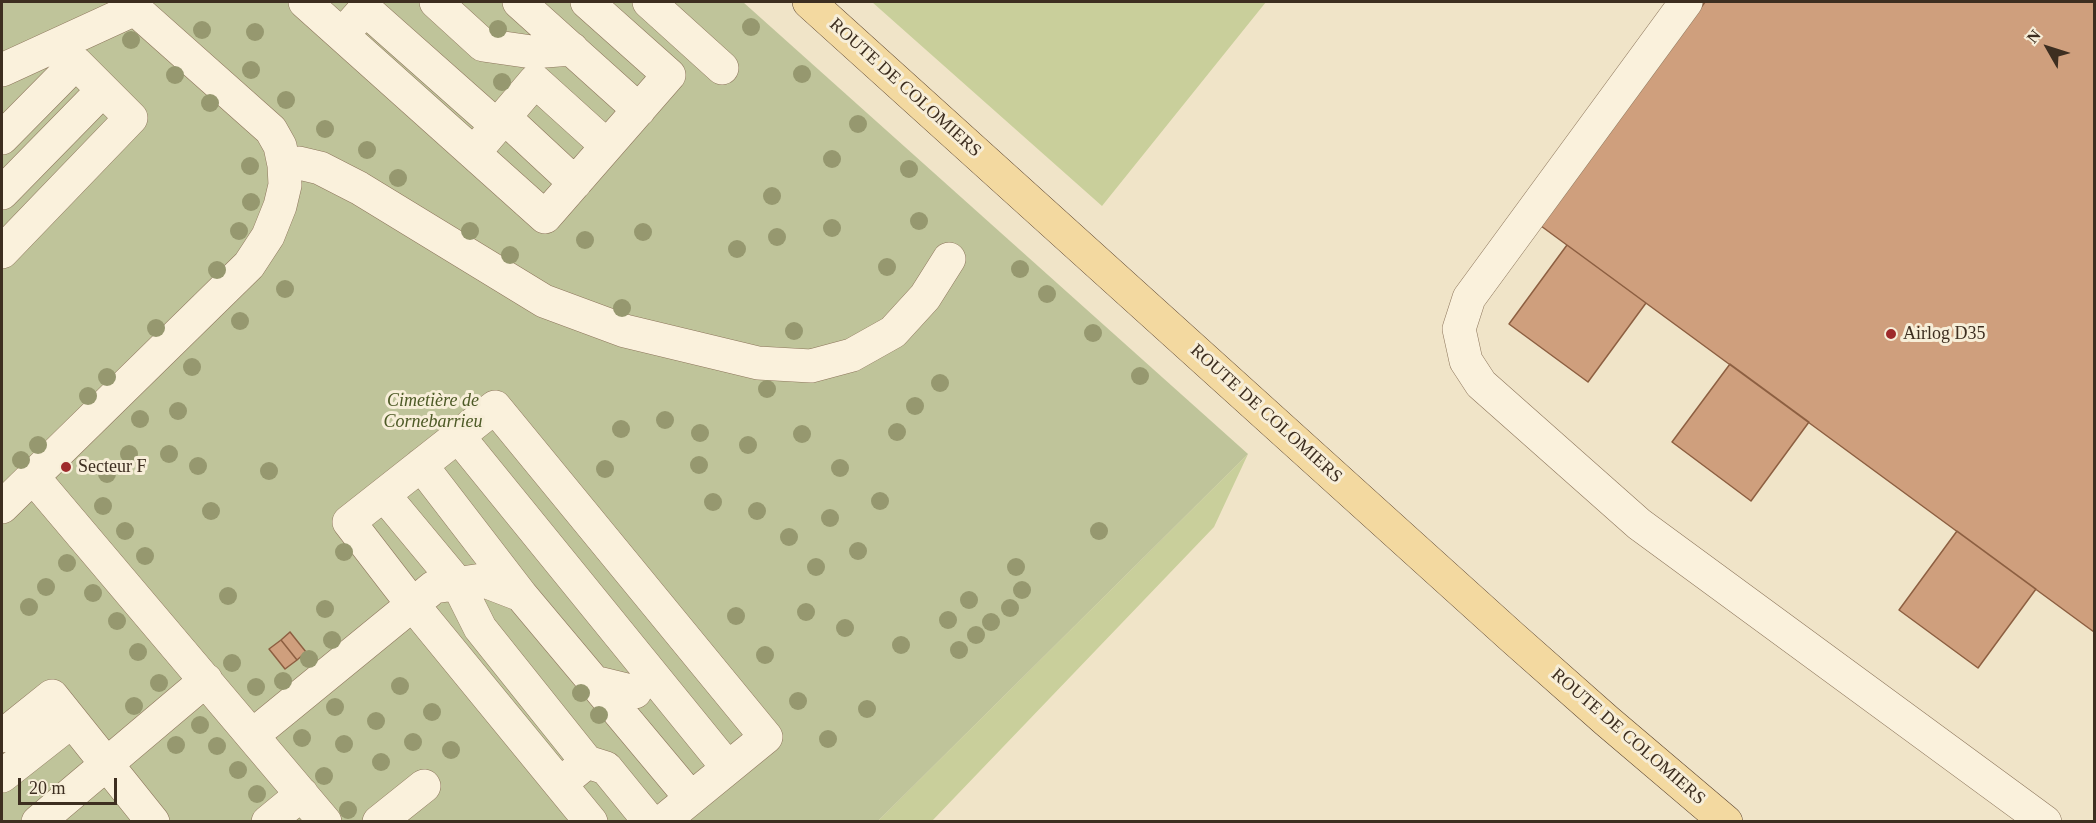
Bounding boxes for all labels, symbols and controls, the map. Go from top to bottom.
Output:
street label: ROUTE DE COLOMIERS [825,14,985,162]
north arrow [2018,18,2078,78]
text: N [2023,27,2044,46]
place label: Airlog D35 [1903,323,1985,345]
marker: Airlog D35 [1884,327,1898,341]
street label: ROUTE DE COLOMIERS [1186,340,1346,488]
park label: Cimetière de Cornebarrieu [384,390,482,432]
place label: Secteur F [78,456,146,478]
marker: Secteur F [59,460,73,474]
street label: ROUTE DE COLOMIERS [1547,664,1709,810]
scale bar [21,766,120,804]
text: 20 m [29,778,66,798]

